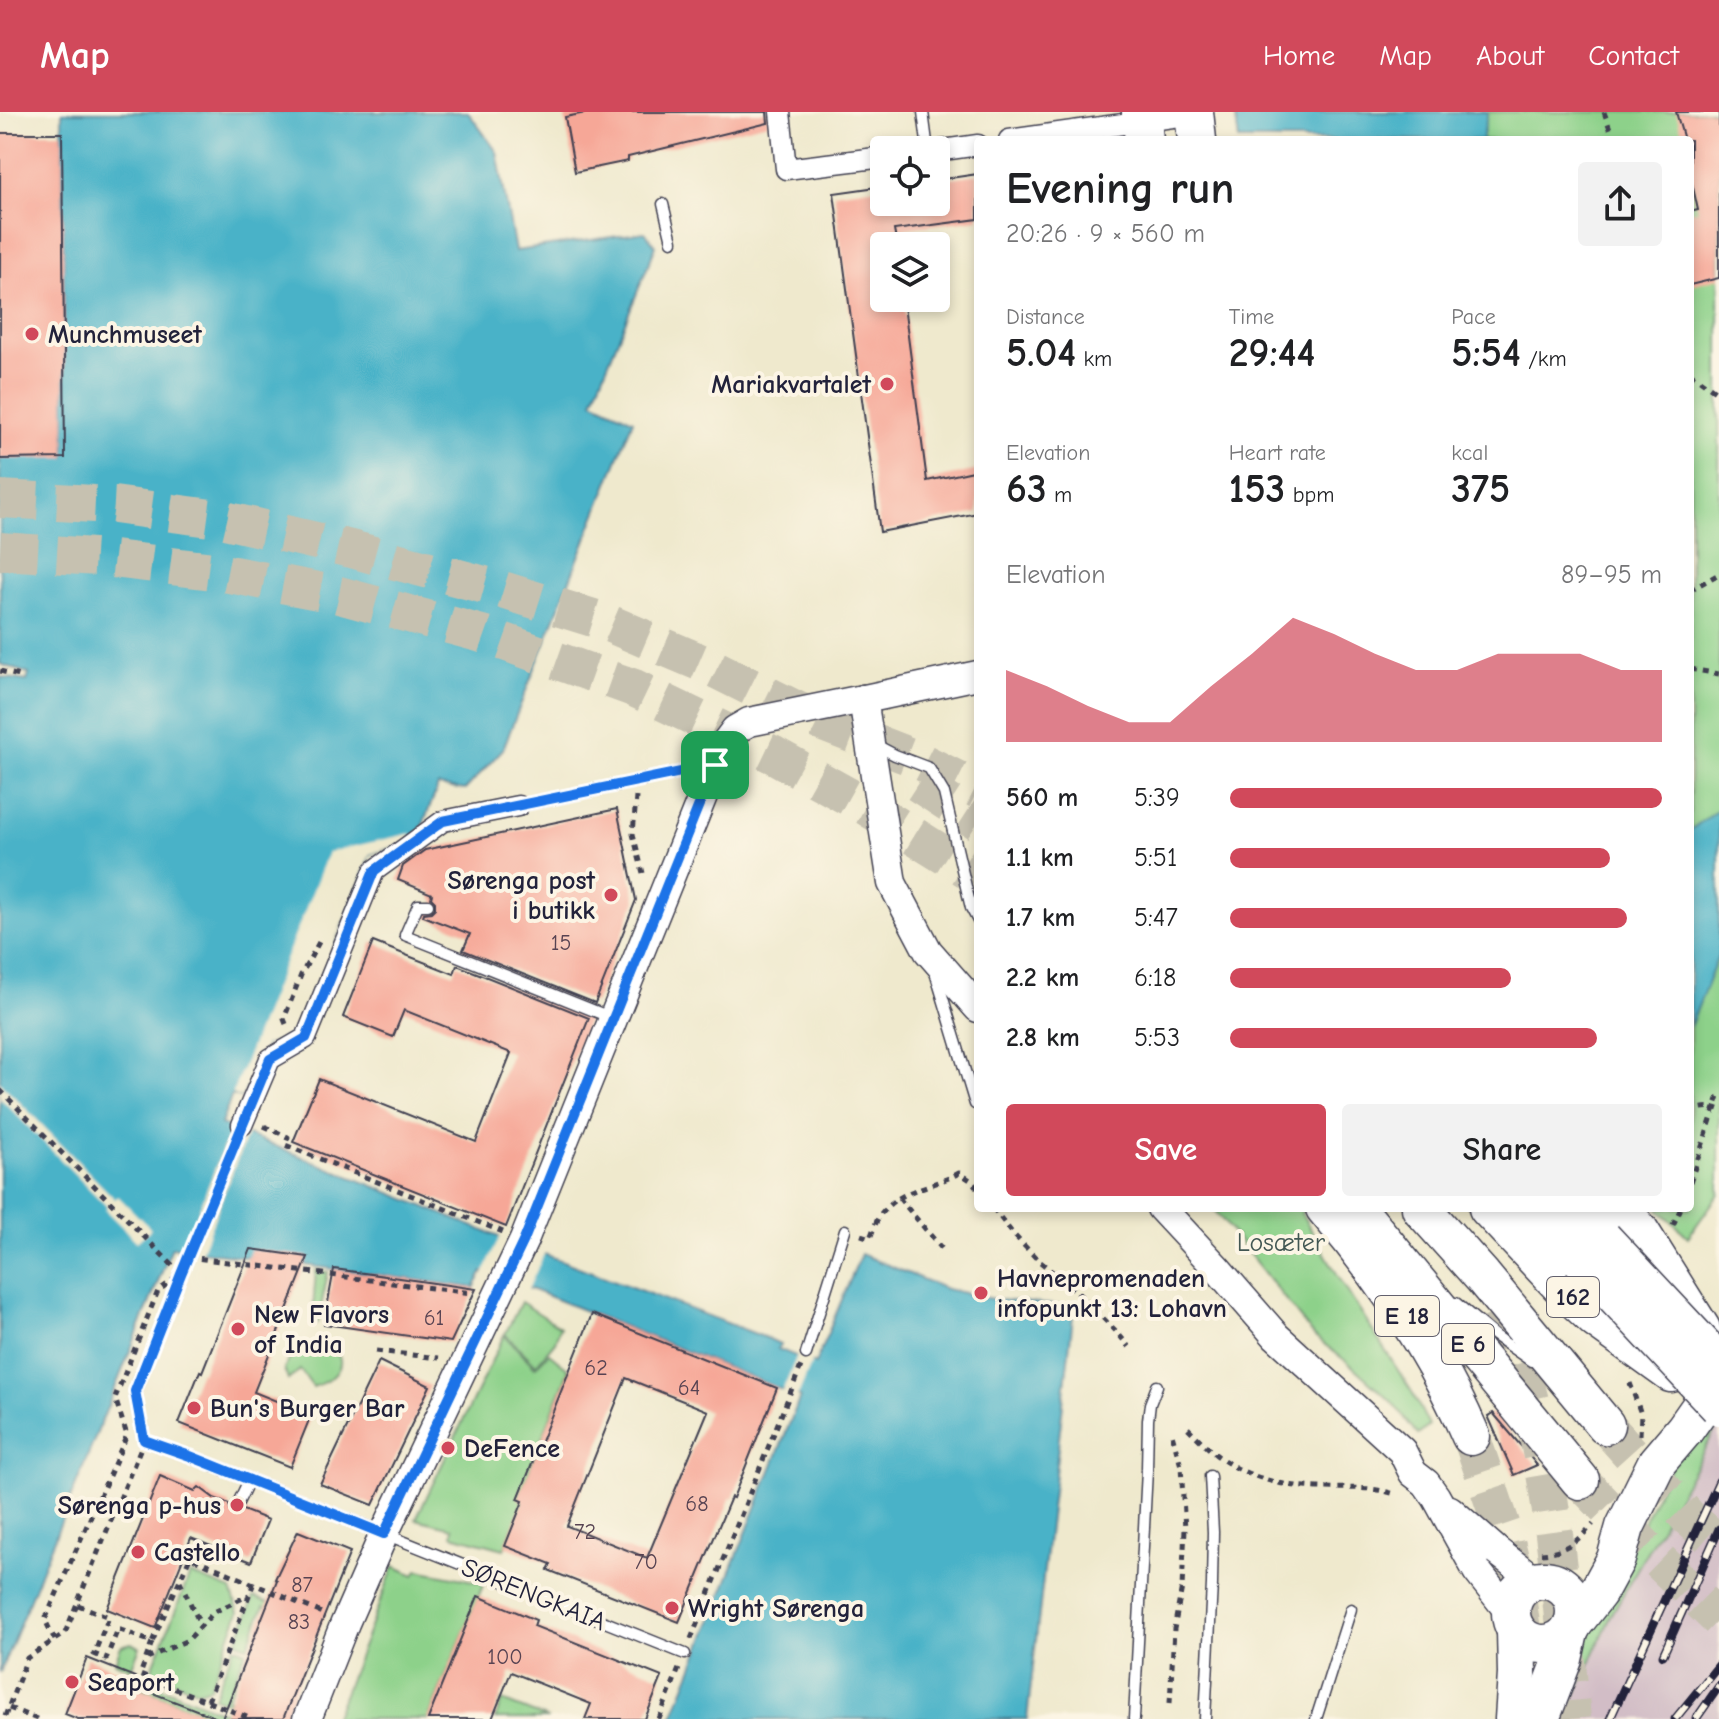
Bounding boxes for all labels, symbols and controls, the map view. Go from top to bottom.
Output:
text: Map [40,34,110,78]
text: Home [1263,40,1335,72]
text: Map [1379,40,1432,72]
text: About [1476,40,1544,72]
text: Contact [1588,40,1679,72]
map controls [870,136,950,312]
button: locate [870,136,950,216]
button: share [1578,162,1662,246]
text: Evening run [1006,163,1234,214]
text: 20:26 · 9 × 560 m [1006,219,1205,249]
button: layers [870,232,950,312]
text: Distance [1006,304,1085,330]
text: Time [1229,304,1274,330]
text: Pace [1451,304,1496,330]
place label: Munchmuseet [48,320,202,350]
marker: Munchmuseet [23,325,41,343]
text: 5.04 [1006,330,1076,376]
text: 29:44 [1229,330,1315,376]
text: 5:54 [1451,330,1521,376]
text: km [1076,346,1112,372]
text: /km [1521,346,1567,372]
place label: Mariakvartalet [711,370,871,400]
marker: Mariakvartalet [878,375,896,393]
text: Elevation [1006,440,1090,466]
text: Heart rate [1229,440,1326,466]
text: kcal [1451,440,1488,466]
text: 63 [1006,466,1047,512]
text: 153 [1229,466,1285,512]
text: 375 [1451,466,1510,512]
text: m [1047,482,1072,508]
text: bpm [1285,482,1334,508]
text: Elevation [1006,560,1106,590]
text: 89–95 m [1561,560,1662,590]
pin [681,731,749,799]
icon: arrive [693,743,737,787]
text: 560 m [1006,783,1078,813]
text: 5:39 [1134,783,1180,813]
text: 1.1 km [1006,843,1074,873]
text: 5:51 [1134,843,1177,873]
place label: Sørenga post i butikk [448,866,595,926]
marker: Sørenga post i butikk [602,886,620,904]
text: 1.7 km [1006,903,1075,933]
text: 5:47 [1134,903,1178,933]
house number: 15 [551,930,571,956]
text: 2.2 km [1006,963,1079,993]
text: 6:18 [1134,963,1176,993]
text: 2.8 km [1006,1023,1080,1053]
text: 5:53 [1134,1023,1180,1053]
button: Save [1006,1104,1326,1196]
button: Share [1342,1104,1662,1196]
park label: Losæter [1237,1228,1326,1258]
place label: Havnepromenaden infopunkt 13: Lohavn [997,1264,1227,1324]
road number: 162 [1547,1277,1599,1317]
marker: Havnepromenaden infopunkt 13: Lohavn [972,1284,990,1302]
road number: E 18 [1375,1296,1439,1336]
place label: New Flavors of India [254,1300,389,1360]
house number: 61 [424,1305,444,1331]
marker: New Flavors of India [229,1320,247,1338]
road number: E 6 [1442,1324,1494,1364]
house number: 62 [584,1355,608,1381]
house number: 64 [678,1375,700,1401]
place label: Bun's Burger Bar [210,1394,405,1424]
marker: Bun's Burger Bar [185,1399,203,1417]
place label: DeFence [464,1434,560,1464]
marker: DeFence [439,1439,457,1457]
place label: Sørenga p-hus [58,1491,221,1521]
house number: 68 [685,1491,709,1517]
marker: Sørenga p-hus [228,1496,246,1514]
house number: 72 [574,1519,596,1545]
place label: Castello [154,1538,240,1568]
marker: Castello [129,1543,147,1561]
house number: 70 [634,1549,658,1575]
street label: SØRENGKAIA [457,1552,610,1637]
house number: 87 [291,1572,313,1598]
place label: Wright Sørenga [688,1594,864,1624]
marker: Wright Sørenga [663,1599,681,1617]
house number: 83 [288,1609,310,1635]
house number: 100 [487,1644,523,1670]
place label: Seaport [88,1668,175,1698]
marker: Seaport [63,1673,81,1691]

